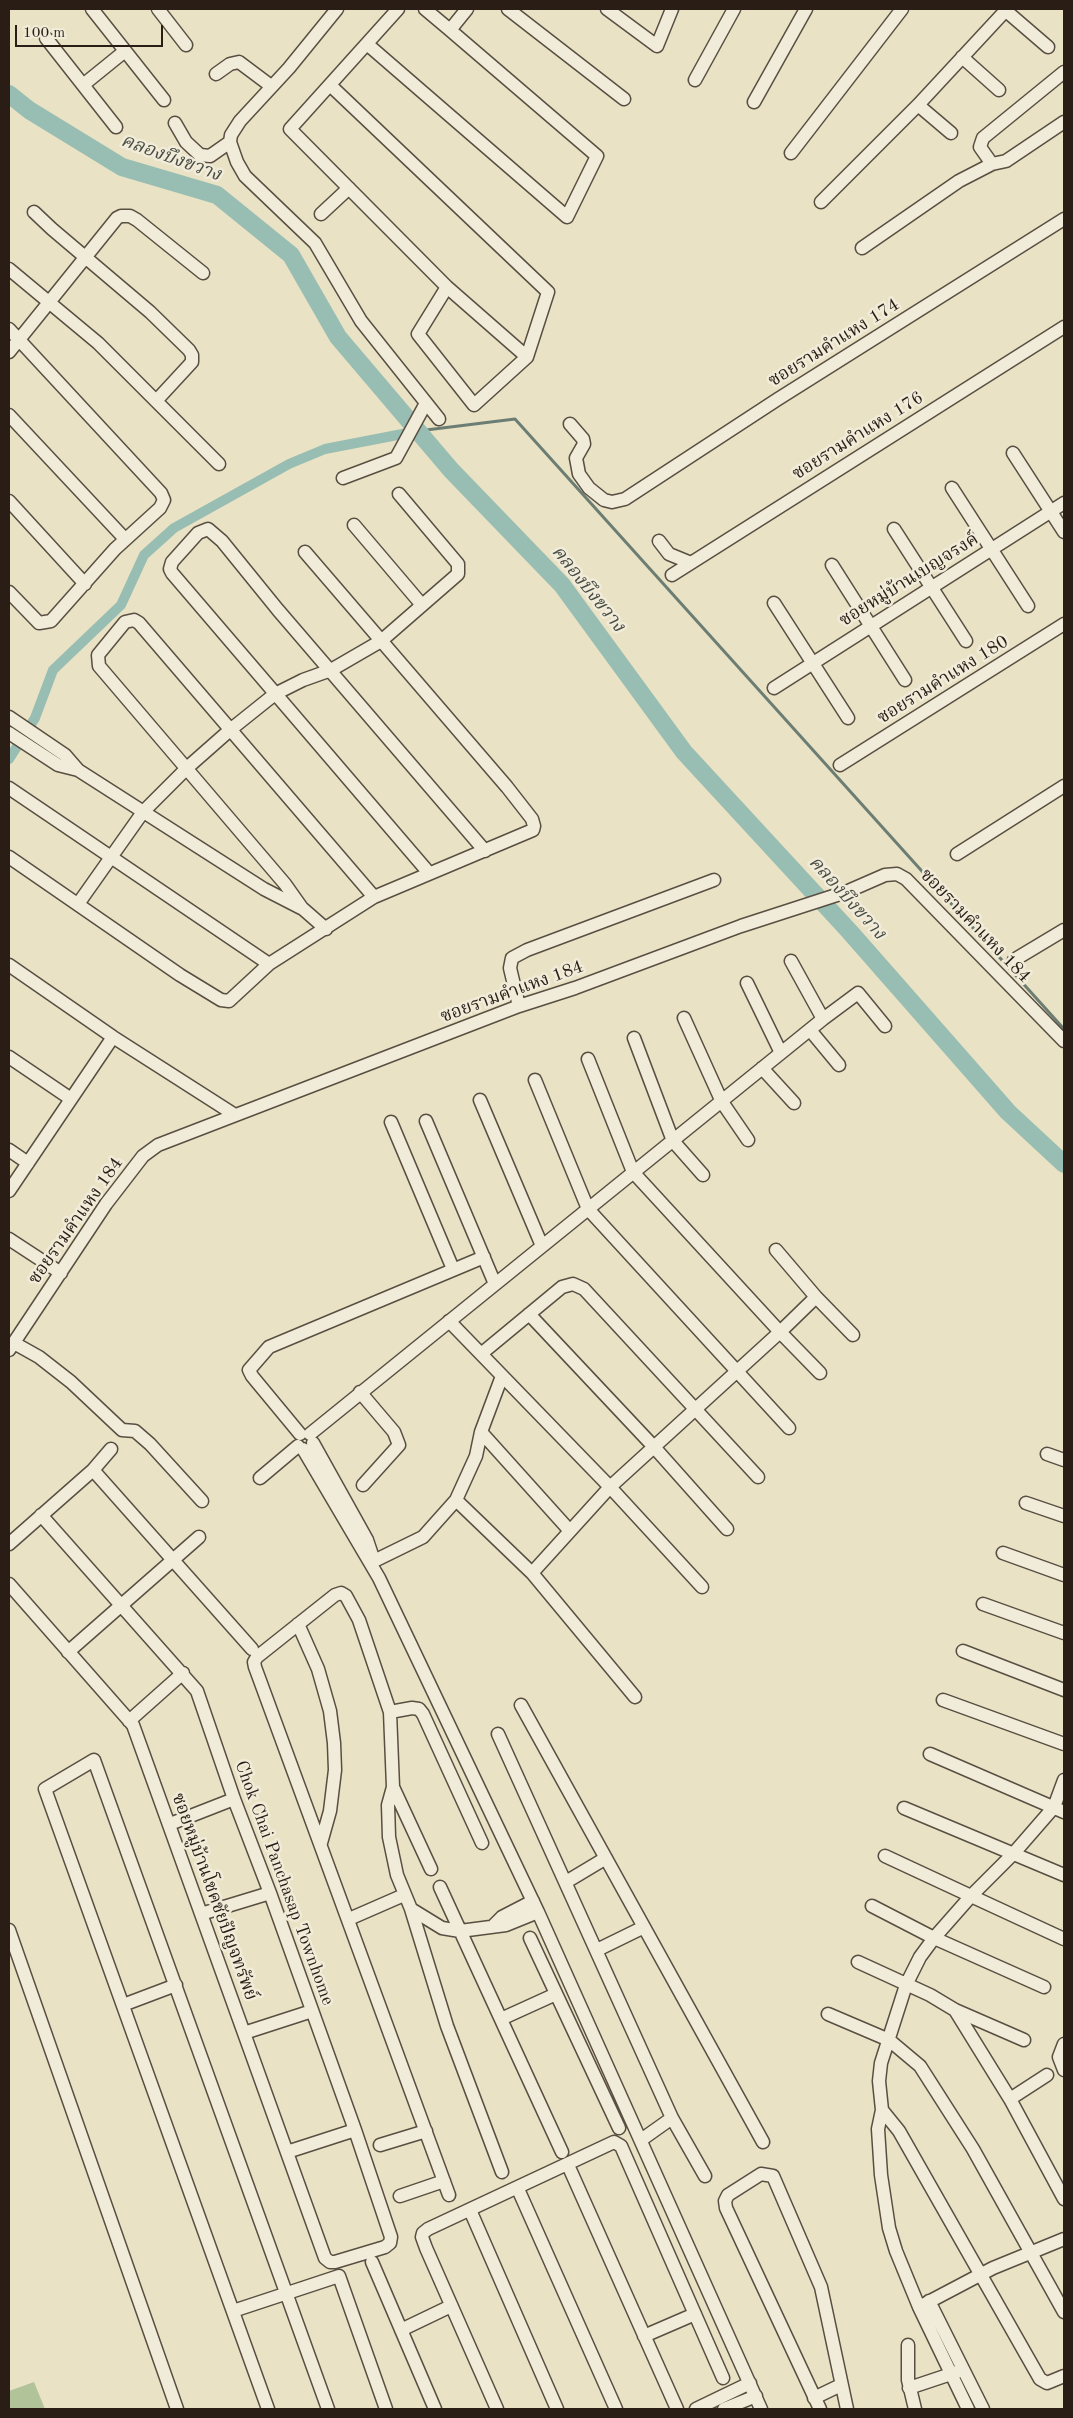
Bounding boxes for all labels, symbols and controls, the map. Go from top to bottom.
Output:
scale bar [18,15,165,47]
text: 100 m [23,26,65,41]
water label: คลองบึงขวาง [118,129,224,187]
street label: ซอยรามคำแหง 174 [765,294,903,392]
street label: ซอยรามคำแหง 176 [789,387,927,485]
street label: ซอยหมู่บ้านเบญจรงค์ [835,528,983,632]
water label: คลองบึงขวาง [546,541,630,637]
street label: ซอยรามคำแหง 180 [874,631,1012,729]
water label: คลองบึงขวาง [803,851,891,945]
street label: ซอยรามคำแหง 184 [915,864,1035,988]
street label: ซอยรามคำแหง 184 [438,956,586,1028]
street label: ซอยรามคำแหง 184 [24,1153,128,1289]
street label: Chok Chai Panchasap Townhome [230,1758,338,2008]
street label: ซอยหมู่บ้านโชคชัยปัญจทรัพย์ [166,1790,262,2004]

